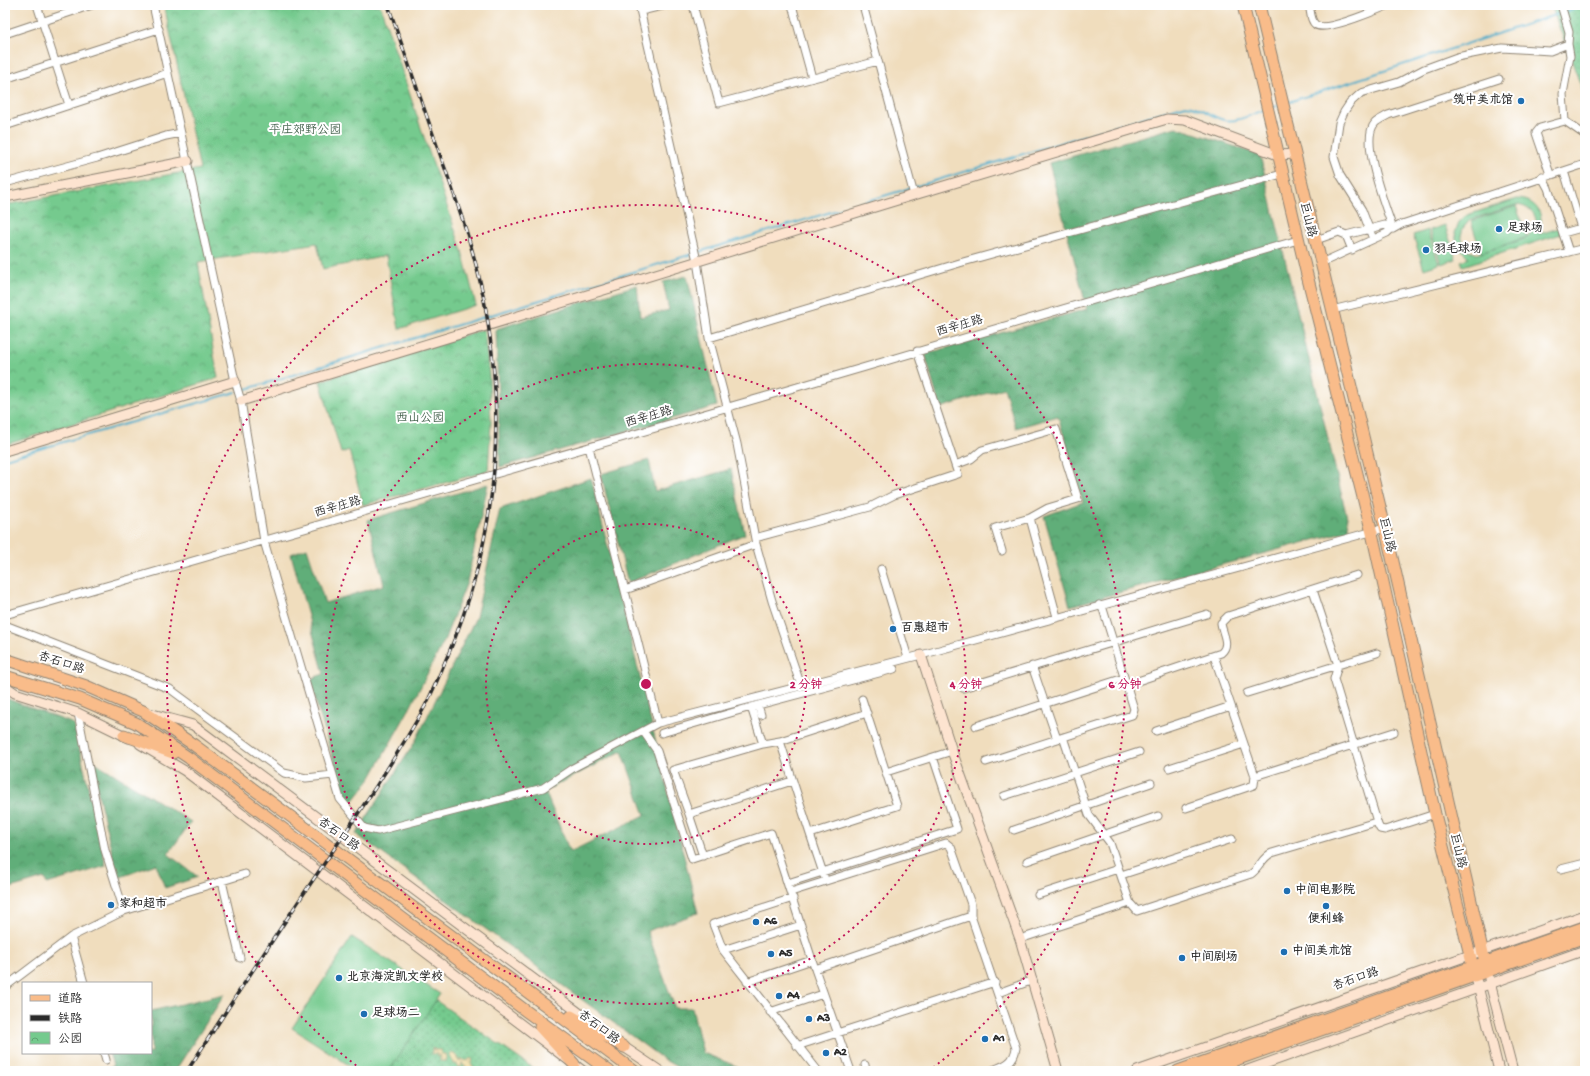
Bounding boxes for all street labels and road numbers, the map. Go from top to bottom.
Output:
street label: 巨山路 [1296,201,1319,239]
street label: 西辛庄路 [935,313,985,340]
street label: 西辛庄路 [624,404,674,431]
street label: 西辛庄路 [313,494,363,521]
street label: 巨山路 [1375,516,1398,554]
street label: 杏石口路 [36,649,86,678]
street label: 杏石口路 [314,814,362,855]
street label: 巨山路 [1446,832,1469,870]
street label: 杏石口路 [1331,965,1381,994]
street label: 杏石口路 [575,1007,622,1048]

